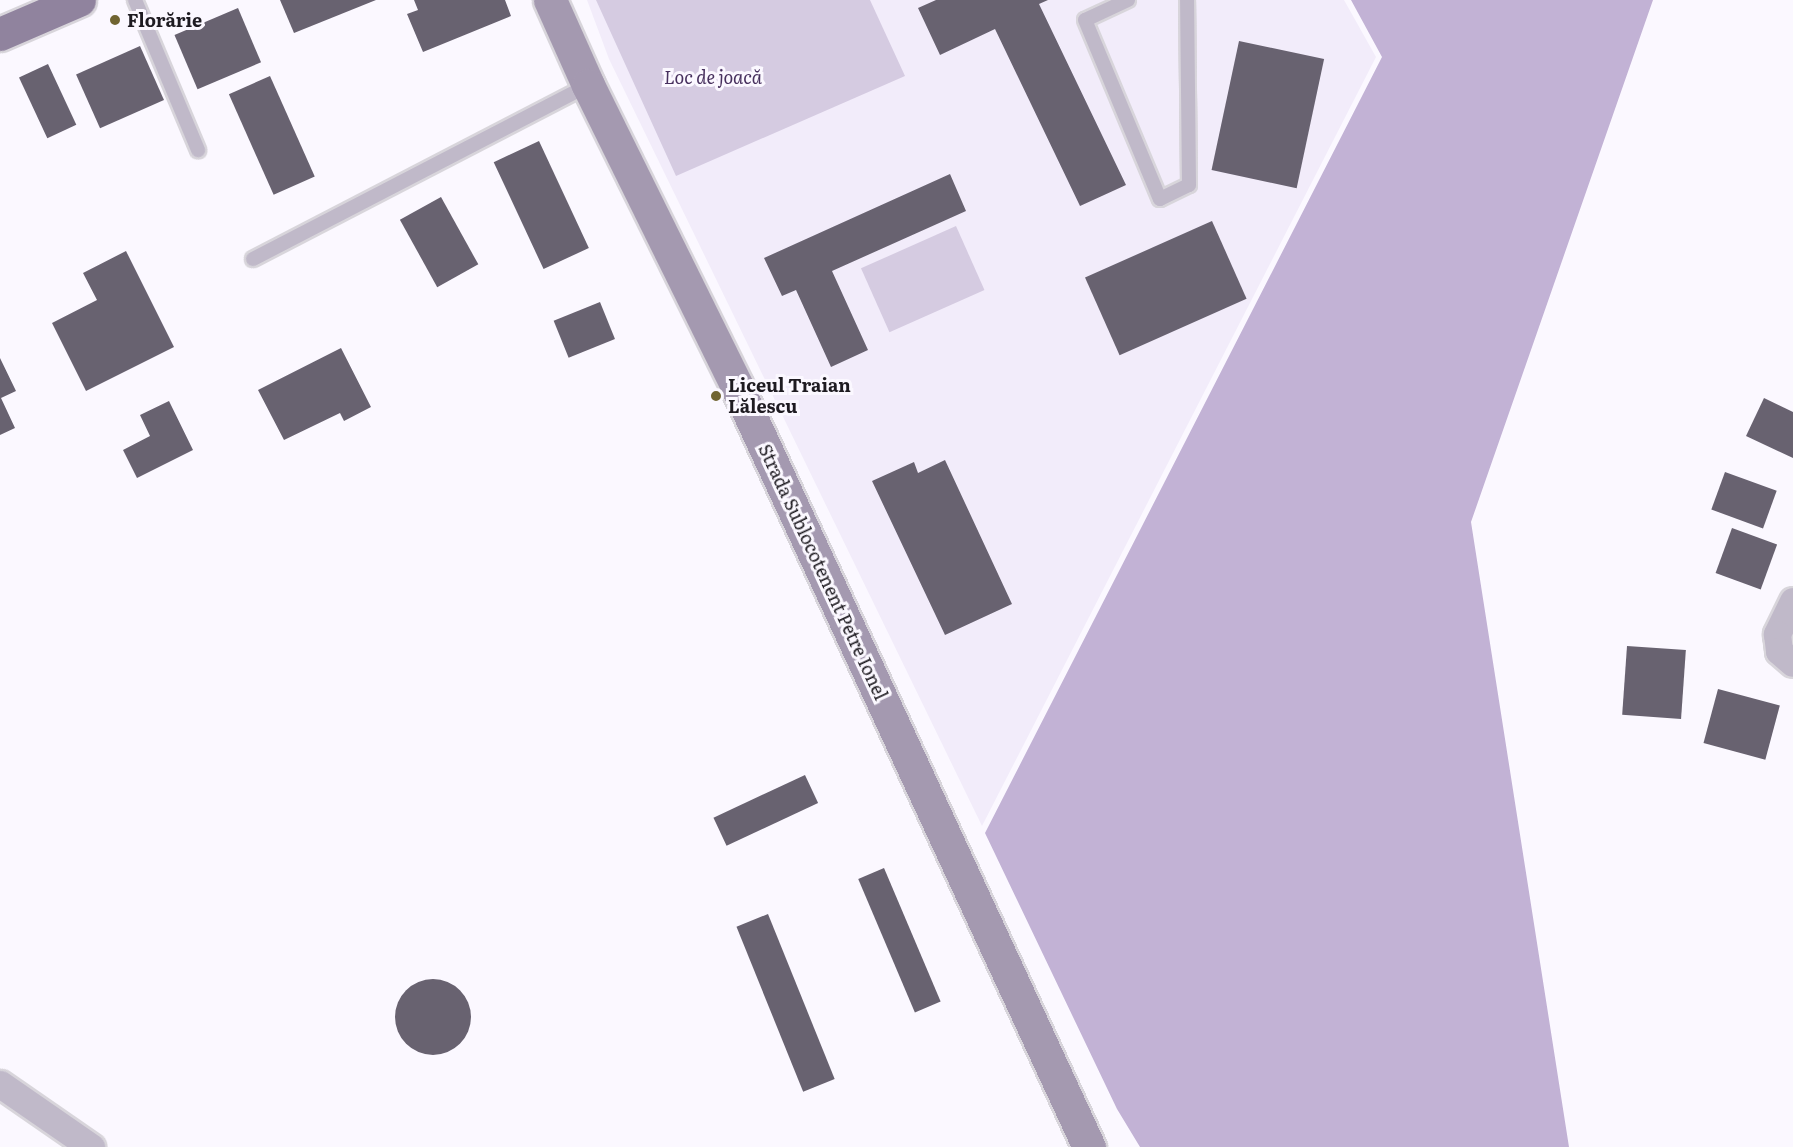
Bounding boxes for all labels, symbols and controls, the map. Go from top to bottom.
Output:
place label: Florărie [127,9,202,31]
marker: Florărie [108,13,122,27]
park label: Loc de joacă [664,66,762,88]
place label: Liceul Traian Lălescu [728,375,851,418]
marker: Liceul Traian Lălescu [709,389,723,403]
street label: Strada Sublocotenent Petre Ionel [754,441,892,703]

